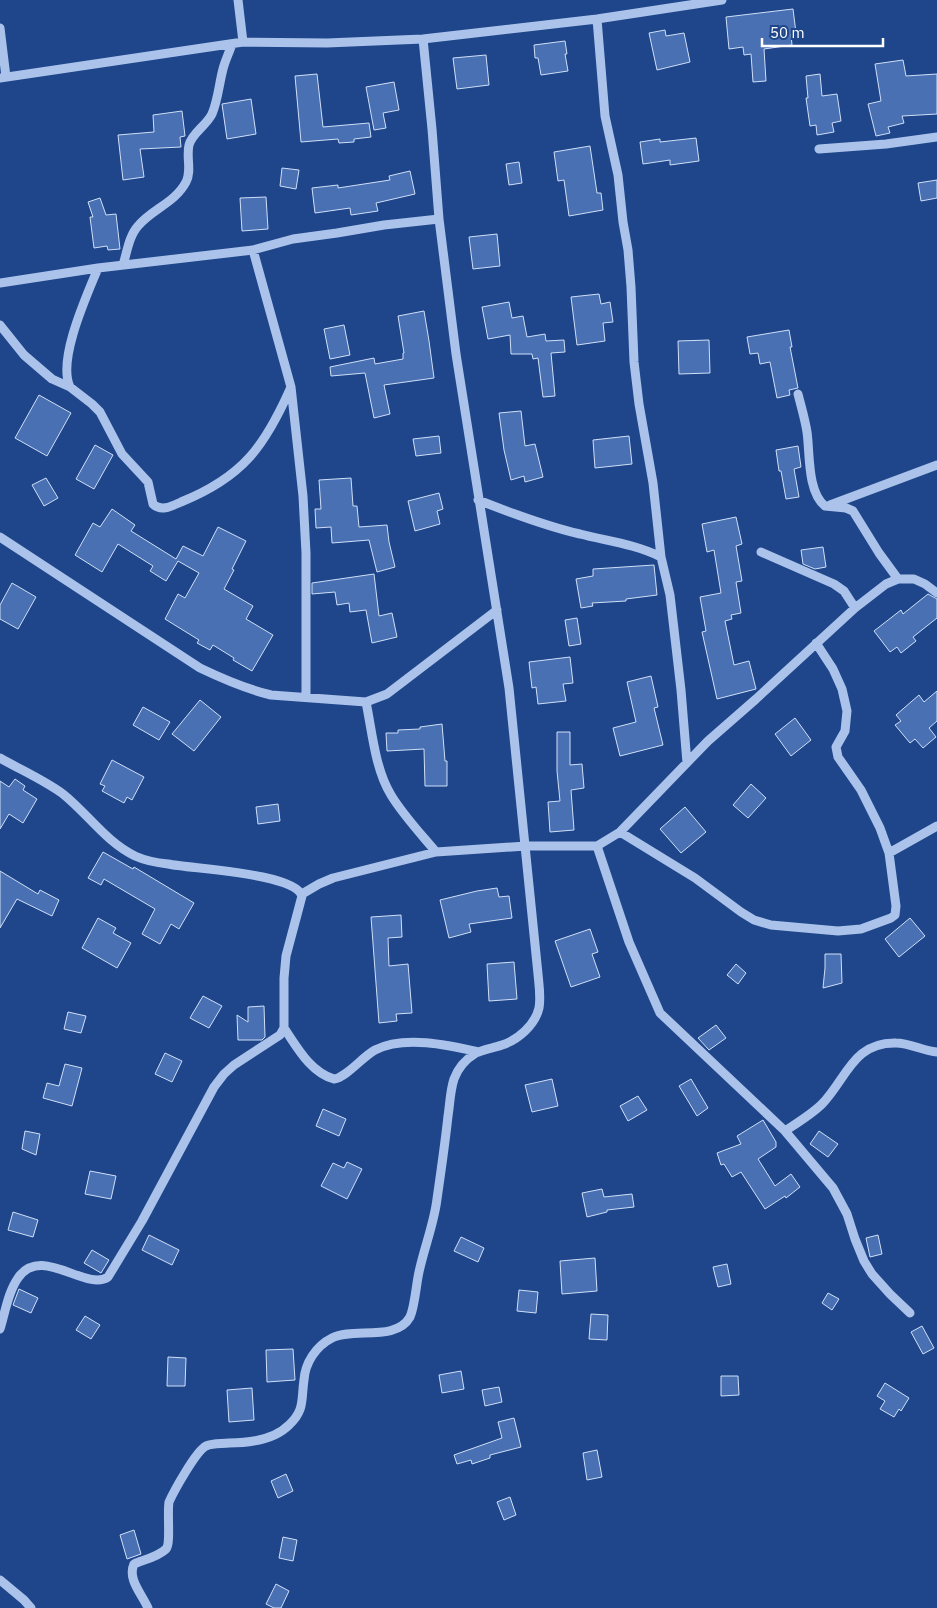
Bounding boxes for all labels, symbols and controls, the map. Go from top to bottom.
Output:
scale bar [762,15,883,47]
text: 50 m [770,23,805,42]

